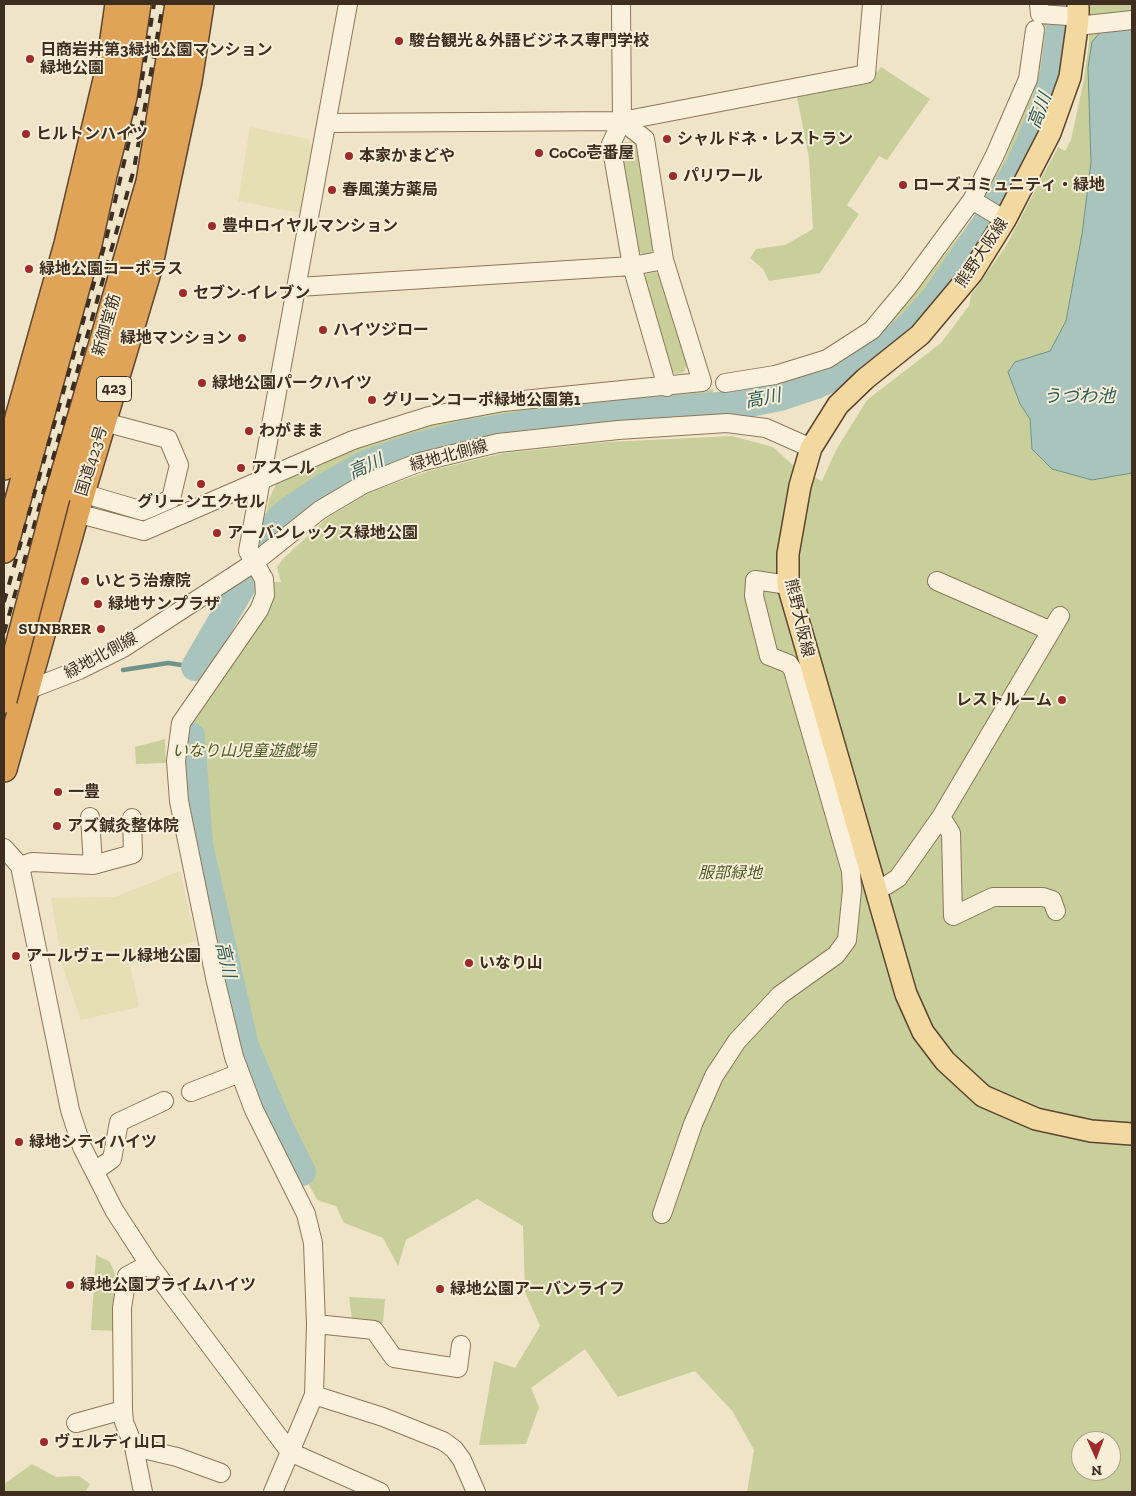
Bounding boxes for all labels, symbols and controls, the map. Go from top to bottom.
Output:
place label: 駿台観光＆外語ビジネス専門学校 [409,31,649,51]
marker: 駿台観光＆外語ビジネス専門学校 [393,35,405,47]
place label: 日商岩井第3緑地公園マンション 緑地公園 [40,40,273,78]
marker: 日商岩井第3緑地公園マンション 緑地公園 [24,53,36,65]
water label: 高川 [1023,90,1057,132]
place label: ヒルトンハイツ [36,124,148,144]
marker: ヒルトンハイツ [20,128,32,140]
place label: シャルドネ・レストラン [677,129,853,149]
marker: シャルドネ・レストラン [661,133,673,145]
place label: CoCo壱番屋 [549,143,634,163]
place label: 本家かまどや [359,146,455,166]
marker: CoCo壱番屋 [533,147,545,159]
marker: 本家かまどや [343,150,355,162]
place label: パリワール [683,166,763,186]
marker: パリワール [667,170,679,182]
place label: ローズコミュニティ・緑地 [913,175,1105,195]
marker: ローズコミュニティ・緑地 [897,179,909,191]
place label: 春風漢方薬局 [342,180,438,200]
marker: 春風漢方薬局 [326,184,338,196]
street label: 熊野大阪線 [952,214,1012,292]
place label: 豊中ロイヤルマンション [222,216,398,236]
marker: 豊中ロイヤルマンション [206,220,218,232]
place label: 緑地公園コーポラス [39,259,183,279]
marker: 緑地公園コーポラス [23,263,35,275]
place label: セブン-イレブン [193,283,310,303]
marker: セブン-イレブン [177,287,189,299]
street label: 新御堂筋 [89,292,125,358]
place label: ハイツジロー [333,320,429,340]
marker: ハイツジロー [317,324,329,336]
place label: 緑地マンション [120,328,232,348]
marker: 緑地マンション [236,332,248,344]
place label: 緑地公園パークハイツ [212,373,372,393]
road number: 423 [96,376,132,402]
marker: 緑地公園パークハイツ [196,377,208,389]
water label: 高川 [743,385,783,413]
water label: うづわ池 [1043,386,1115,408]
place label: グリーンコーポ緑地公園第1 [382,390,580,410]
marker: グリーンコーポ緑地公園第1 [366,394,378,406]
place label: わがまま [259,421,323,441]
street label: 国道423号 [72,423,112,499]
marker: わがまま [243,425,255,437]
street label: 緑地北側線 [408,436,490,476]
water label: 高川 [345,450,387,484]
place label: アスール [251,458,315,478]
marker: アスール [235,462,247,474]
marker: グリーンエクセル [195,478,207,490]
place label: グリーンエクセル [137,492,265,512]
place label: アーバンレックス緑地公園 [227,523,418,543]
marker: アーバンレックス緑地公園 [211,527,223,539]
place label: いとう治療院 [95,571,191,591]
marker: いとう治療院 [79,575,91,587]
street label: 熊野大阪線 [781,577,817,659]
place label: 緑地サンプラザ [108,594,220,614]
marker: 緑地サンプラザ [92,598,104,610]
place label: SUNBRER [19,619,91,639]
marker: SUNBRER [95,623,107,635]
street label: 緑地北側線 [61,629,141,683]
place label: レストルーム [956,690,1052,710]
marker: レストルーム [1056,694,1068,706]
park label: いなり山児童遊戯場 [172,741,316,761]
place label: 一豊 [68,782,100,802]
marker: 一豊 [52,786,64,798]
place label: アズ鍼灸整体院 [67,816,179,836]
marker: アズ鍼灸整体院 [51,820,63,832]
park label: 服部緑地 [698,863,762,883]
water label: 高川 [210,940,240,980]
place label: アールヴェール緑地公園 [26,946,201,966]
marker: アールヴェール緑地公園 [10,950,22,962]
place label: いなり山 [479,953,543,973]
marker: いなり山 [463,957,475,969]
place label: 緑地シティハイツ [29,1132,157,1152]
marker: 緑地シティハイツ [13,1136,25,1148]
place label: 緑地公園プライムハイツ [80,1275,256,1295]
marker: 緑地公園プライムハイツ [64,1279,76,1291]
place label: 緑地公園アーバンライフ [450,1279,625,1299]
marker: 緑地公園アーバンライフ [434,1283,446,1295]
north arrow [1071,1431,1121,1481]
place label: ヴェルディ山口 [54,1432,166,1452]
marker: ヴェルディ山口 [38,1436,50,1448]
text: N [1091,1462,1102,1479]

